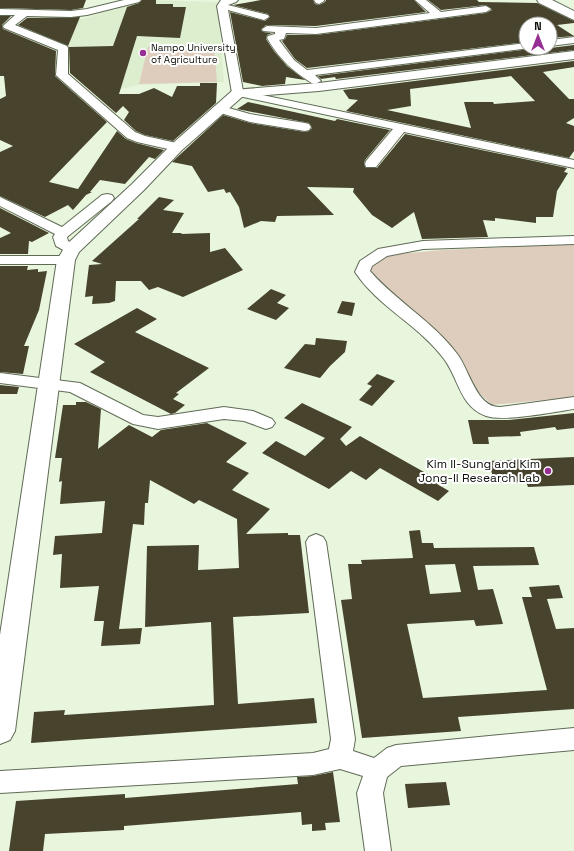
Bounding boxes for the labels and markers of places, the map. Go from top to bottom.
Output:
place label: Nampo University of Agriculture [151,41,236,66]
marker: Nampo University of Agriculture [138,48,148,58]
place label: Kim Il-Sung and Kim Jong-Il Research Lab [418,456,540,486]
marker: Kim Il-Sung and Kim Jong-Il Research Lab [543,466,553,476]

